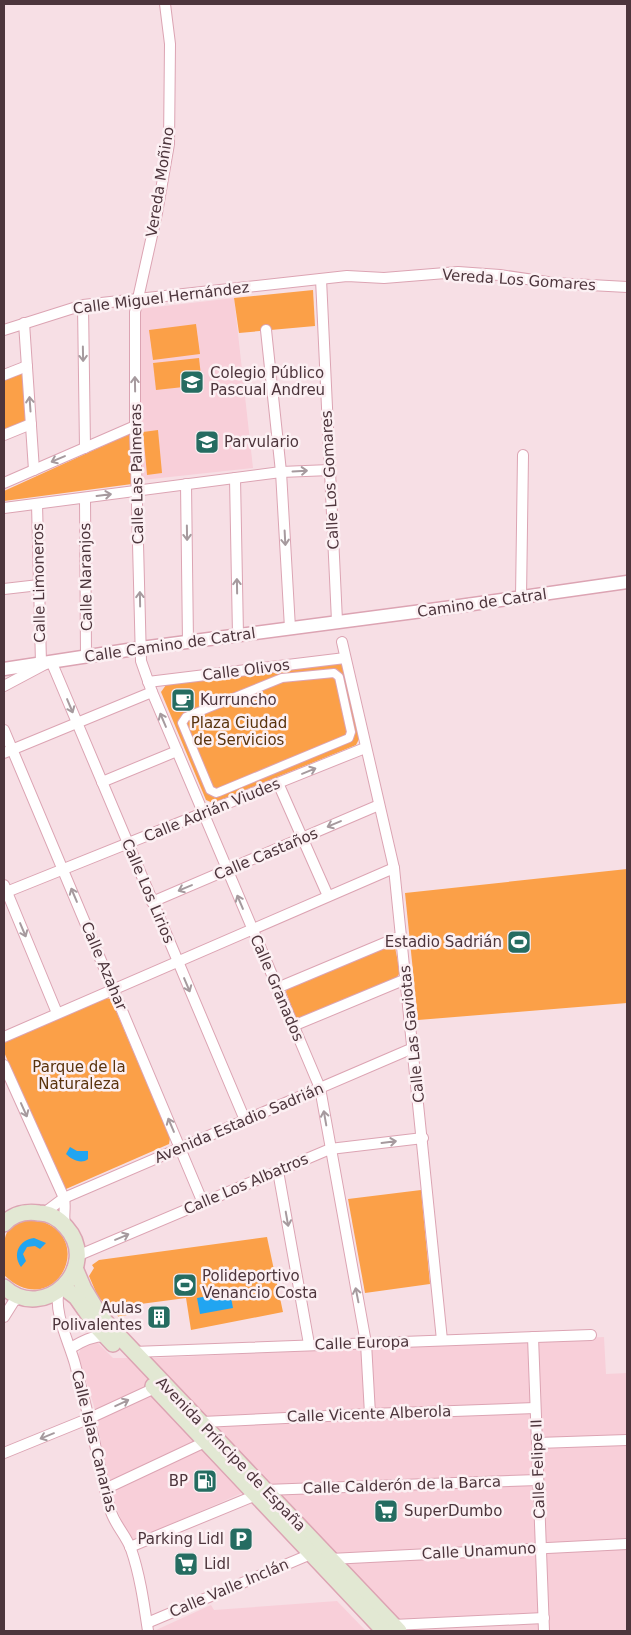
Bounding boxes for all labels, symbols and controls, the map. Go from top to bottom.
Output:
street label: Vereda Moñino [142,126,178,238]
street label: Vereda Los Gomares [441,266,597,294]
street label: Calle Miguel Hernández [72,278,250,318]
one-way arrow [78,346,88,362]
place label: Colegio Público Pascual Andreu [210,364,325,399]
school or university icon: Colegio Público Pascual Andreu [179,369,205,395]
one-way arrow [130,377,140,393]
one-way arrow [25,396,34,412]
street label: Calle Las Palmeras [127,403,147,545]
street label: Calle Los Gomares [317,410,343,550]
school or university icon: Parvulario [194,429,220,455]
place label: Parvulario [224,433,299,451]
one-way arrow [51,455,66,465]
one-way arrow [292,467,308,476]
one-way arrow [96,490,112,500]
street label: Calle Naranjos [76,522,96,631]
street label: Calle Limoneros [29,523,49,643]
one-way arrow [182,524,192,541]
one-way arrow [280,530,290,546]
one-way arrow [233,578,242,594]
street label: Camino de Catral [416,585,548,621]
one-way arrow [135,592,145,608]
street label: Calle Camino de Catral [83,624,257,666]
street label: Calle Olivos [201,656,291,684]
cafe icon: Kurruncho [170,687,196,713]
place label: Kurruncho [200,691,277,709]
one-way arrow [65,698,75,713]
one-way arrow [158,713,168,728]
park label: Plaza Ciudad de Servicios [191,714,287,749]
one-way arrow [301,766,316,775]
street label: Calle Adrián Viudes [141,774,283,846]
one-way arrow [327,820,342,830]
street label: Calle Castaños [211,824,321,884]
street label: Calle Los Lirios [118,836,178,946]
one-way arrow [178,884,193,894]
one-way arrow [68,888,78,903]
one-way arrow [235,895,244,910]
street label: Calle Azahar [77,919,131,1014]
one-way arrow [18,922,28,937]
sports icon: Estadio Sadrián [506,929,532,955]
street label: Calle Granados [246,932,308,1044]
place label: Estadio Sadrián [385,933,502,951]
street label: Calle Las Gaviotas [396,964,428,1104]
one-way arrow [183,977,193,992]
park label: Parque de la Naturaleza [32,1058,126,1093]
street label: Avenida Estadio Sadrián [152,1079,326,1167]
one-way arrow [19,1102,29,1117]
one-way arrow [319,1110,329,1126]
one-way arrow [165,1118,174,1133]
one-way arrow [380,1137,396,1147]
street label: Calle Los Albatros [181,1150,311,1218]
one-way arrow [282,1211,292,1227]
one-way arrow [114,1232,129,1242]
place label: Polideportivo Venancio Costa [202,1267,317,1302]
sports icon: Polideportivo Venancio Costa [172,1272,198,1298]
one-way arrow [352,1287,362,1303]
place label: Aulas Polivalentes [52,1299,142,1334]
building icon: Aulas Polivalentes [146,1304,172,1330]
street label: Calle Europa [314,1332,410,1354]
street label: Calle Islas Canarias [68,1368,120,1514]
street label: Avenida Príncipe de España [152,1373,310,1535]
one-way arrow [114,1398,129,1408]
street label: Calle Vicente Alberola [286,1402,452,1426]
street label: Calle Felipe II [527,1419,549,1519]
one-way arrow [40,1431,55,1441]
fuel station icon: BP [192,1468,218,1494]
place label: BP [169,1472,188,1490]
street label: Calle Calderón de la Barca [303,1473,501,1497]
supermarket icon: SuperDumbo [373,1498,399,1524]
place label: SuperDumbo [404,1502,502,1520]
parking icon: Parking Lidl [228,1526,254,1552]
place label: Parking Lidl [137,1530,224,1548]
street label: Calle Unamuno [421,1539,537,1563]
supermarket icon: Lidl [173,1551,199,1577]
street label: Calle Valle Inclán [167,1555,291,1621]
place label: Lidl [204,1555,230,1573]

